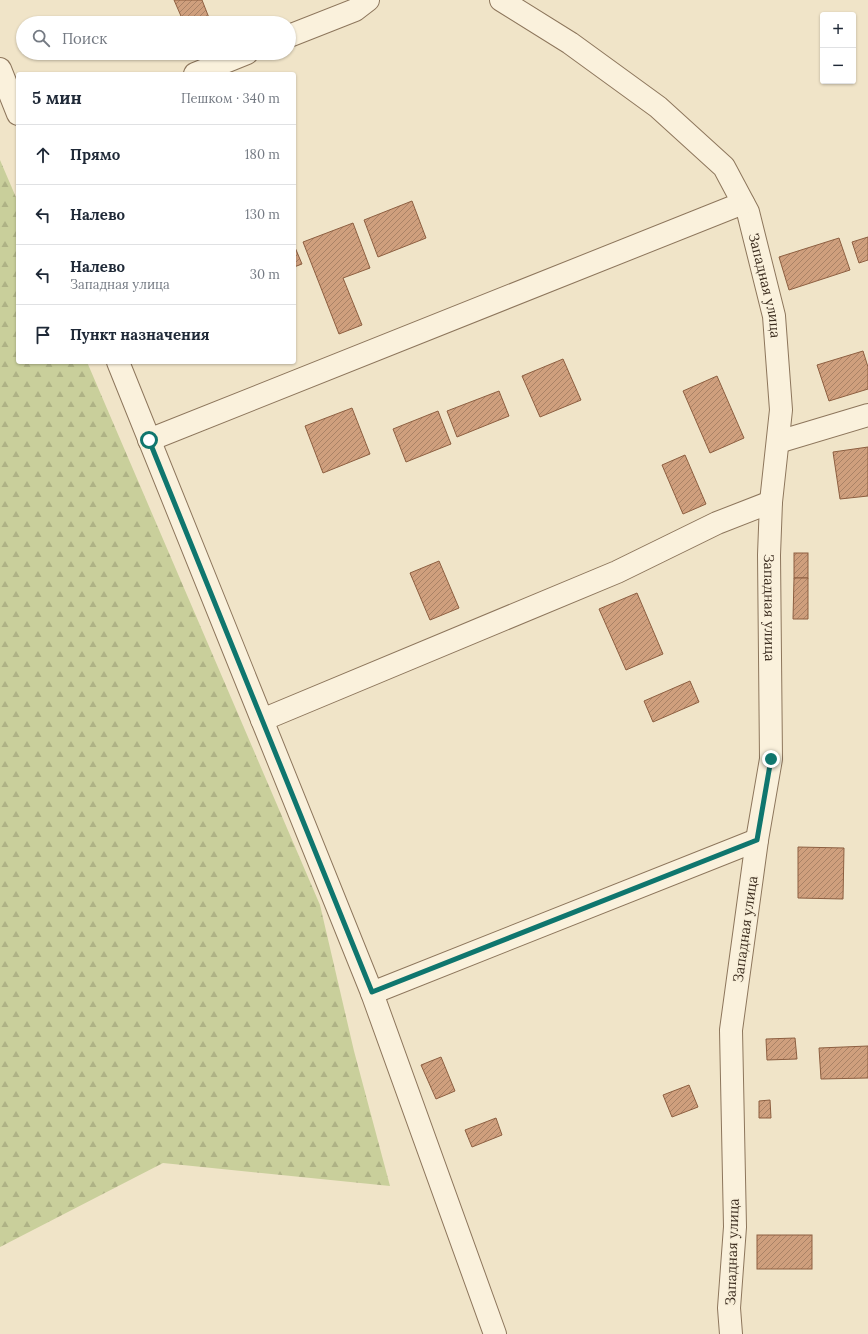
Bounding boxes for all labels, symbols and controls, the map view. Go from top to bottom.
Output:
map controls [820,12,856,84]
button: + [820,12,856,48]
search box [16,16,296,60]
icon: search [30,27,52,49]
text: Поиск [62,29,107,48]
button: − [820,48,856,84]
text: 5 мин [32,87,82,109]
text: Пешком · 340 m [181,90,280,107]
icon: ahead [32,144,54,166]
text: Прямо [70,145,120,164]
text: 180 m [245,146,280,163]
icon: left [32,204,54,226]
text: Налево [70,205,125,224]
text: 130 m [245,206,280,223]
street label: Западная улица [745,231,785,339]
text: Налево [70,257,125,276]
icon: left [32,264,54,286]
text: 30 m [250,266,280,283]
text: Западная улица [70,276,170,293]
icon: arrive [32,324,54,346]
text: Пункт назначения [70,325,210,344]
route start [140,431,158,449]
street label: Западная улица [760,554,779,662]
route end [762,750,780,768]
street label: Западная улица [729,875,761,983]
street label: Западная улица [721,1198,743,1306]

